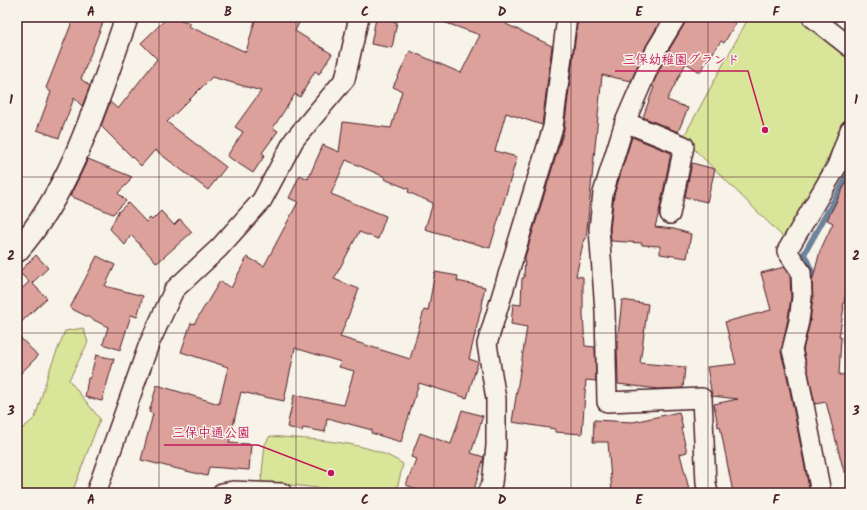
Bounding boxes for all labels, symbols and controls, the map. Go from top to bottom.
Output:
text: A [87,2,95,23]
text: B [224,2,232,23]
text: C [361,2,369,23]
text: D [498,2,507,23]
text: E [635,2,643,23]
text: F [772,2,780,23]
callout: 三保幼稚園グランド [615,46,748,71]
text: 三保幼稚園グランド [622,50,740,71]
text: 1 [9,90,13,111]
text: 1 [854,90,858,111]
text: 2 [7,246,15,267]
text: 2 [852,246,860,267]
text: 3 [6,401,15,422]
text: 3 [851,401,860,422]
callout: 三保中通公園 [164,420,258,445]
text: 三保中通公園 [172,423,250,444]
text: A [87,490,95,510]
text: B [224,490,232,510]
text: C [361,490,369,510]
text: D [498,490,507,510]
text: E [635,490,643,510]
text: F [772,490,780,510]

